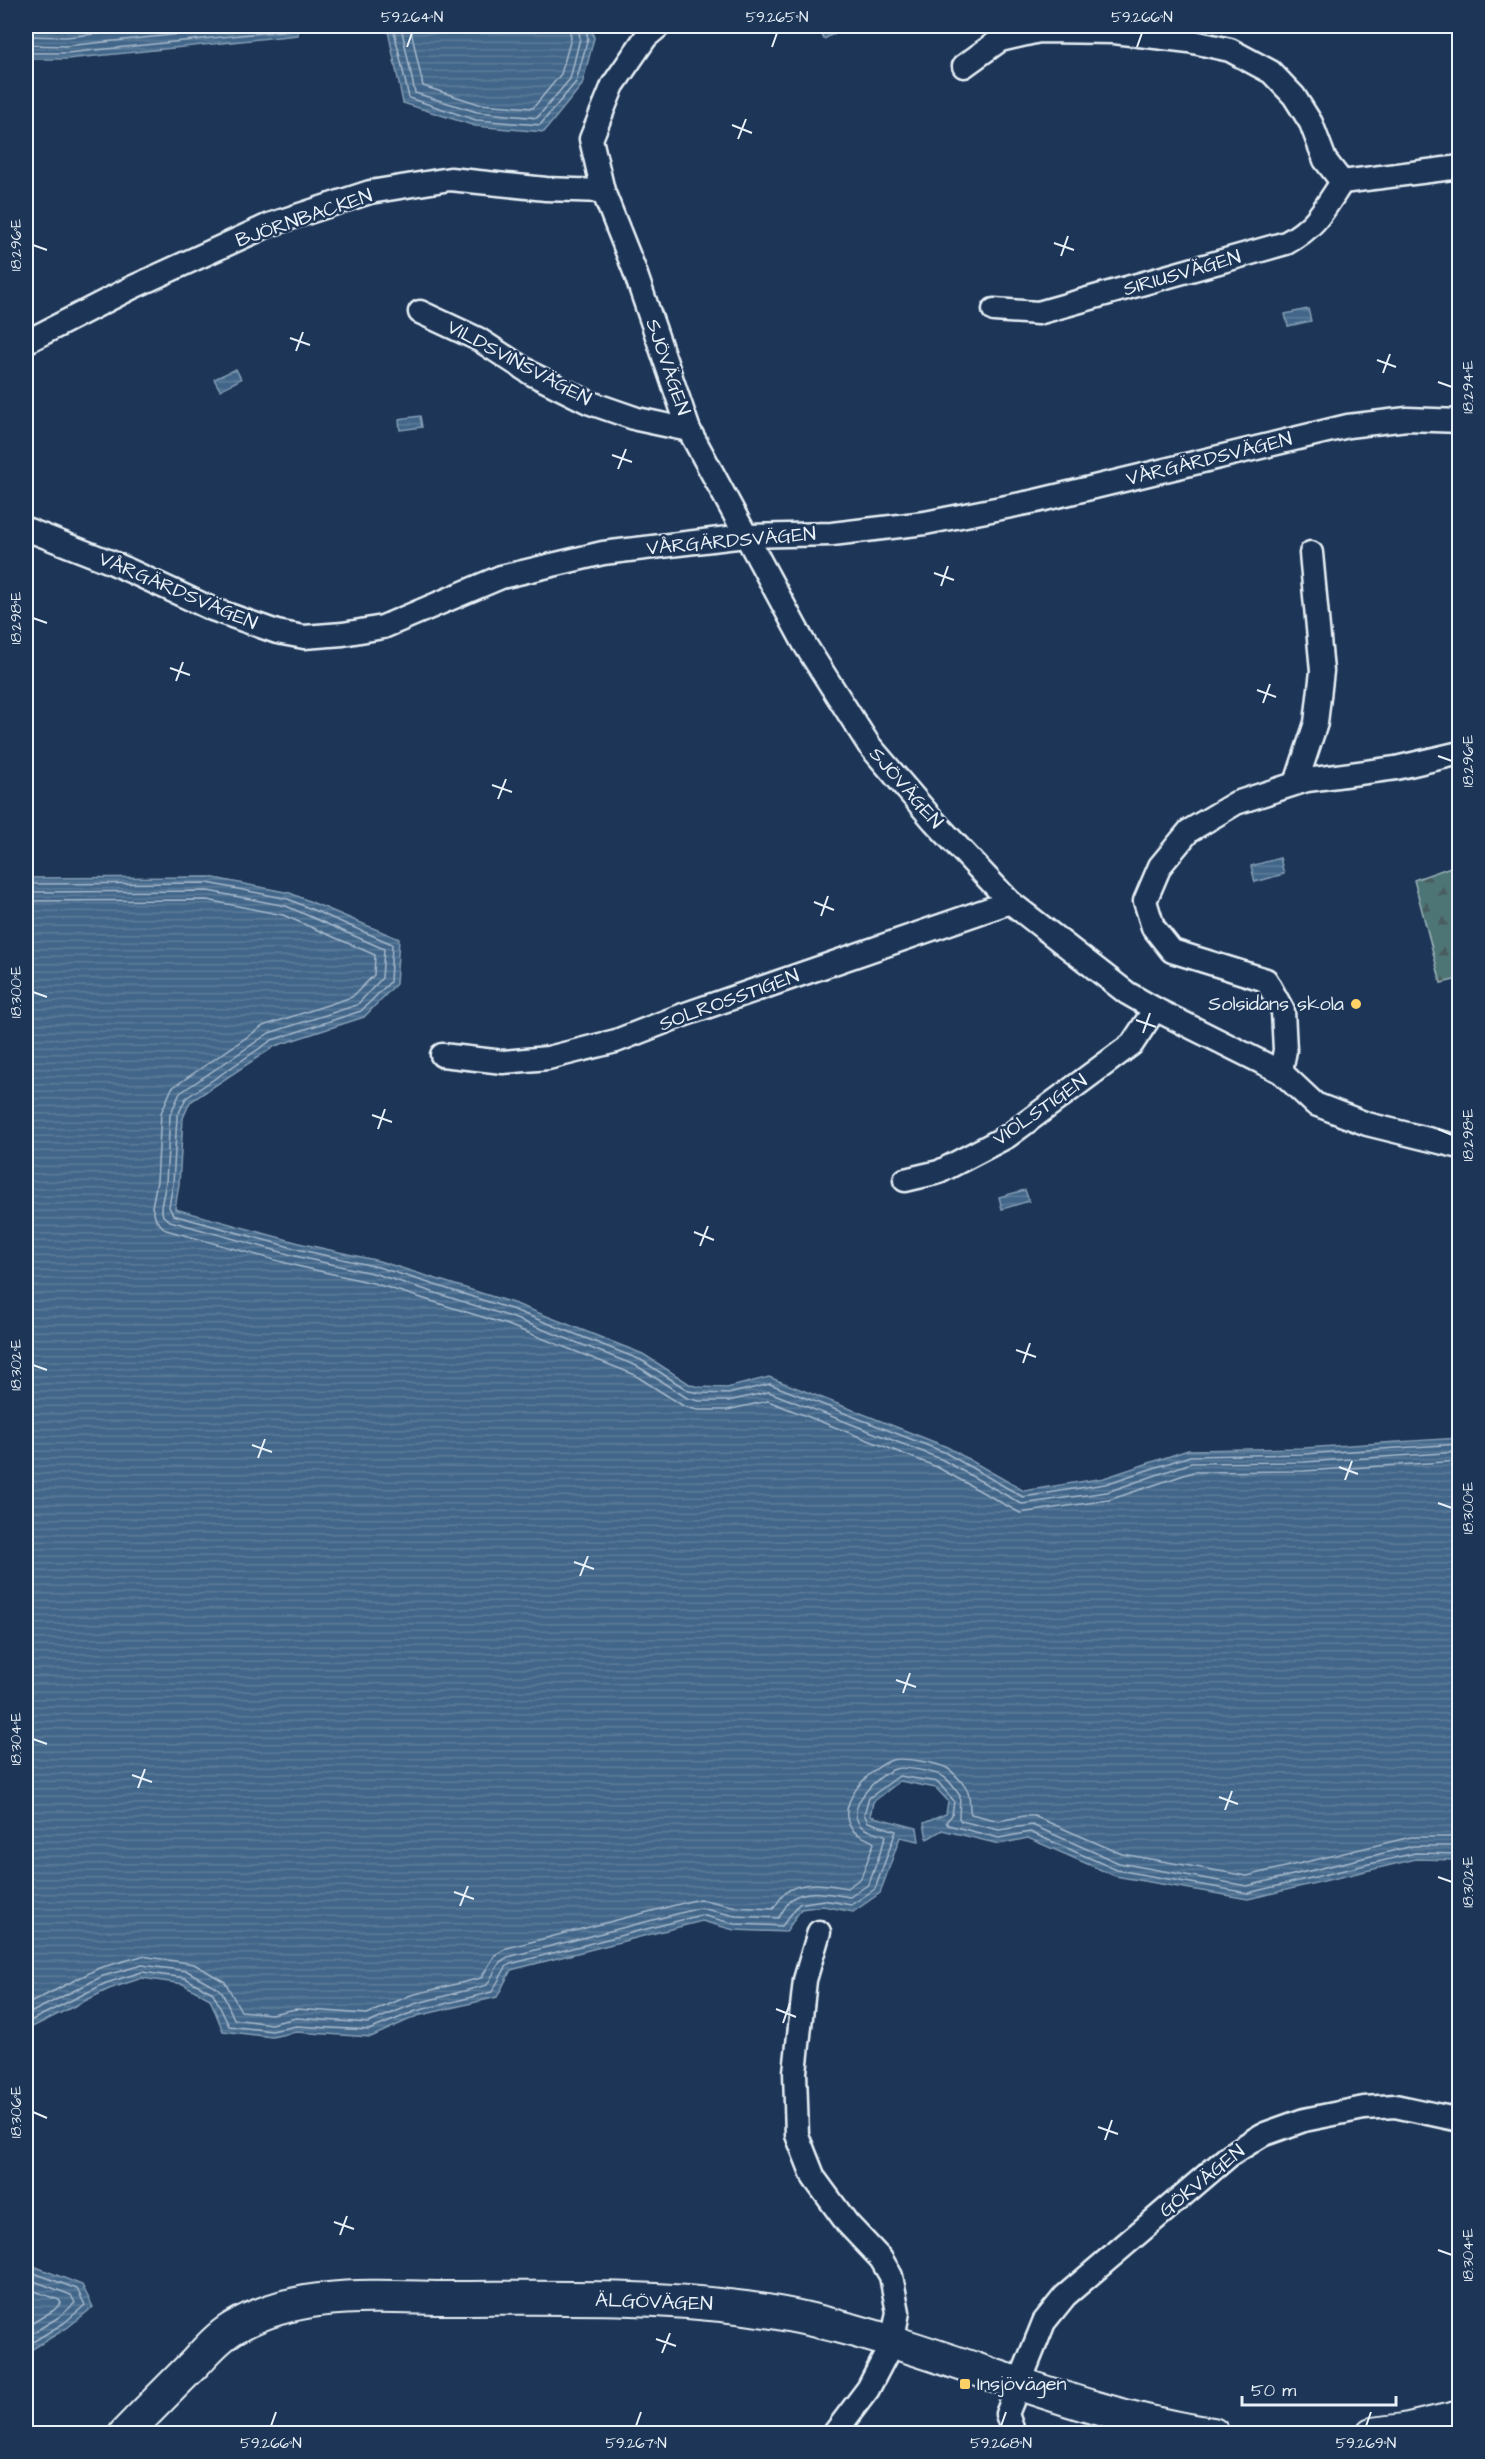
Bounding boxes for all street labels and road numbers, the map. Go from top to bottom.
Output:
street label: BJÖRNBACKEN [232,182,376,254]
street label: SIRIUSVÄGEN [1120,243,1244,303]
street label: VILDSVINSVÄGEN [442,313,596,413]
street label: SJÖVÄGEN [638,315,698,419]
street label: VÅRGÄRDSVÄGEN [1123,425,1295,493]
street label: VÅRGÄRDSVÄGEN [645,520,817,562]
street label: VÅRGÄRDSVÄGEN [94,545,262,637]
street label: SJÖVÄGEN [862,741,950,835]
street label: SOLROSSTIGEN [655,962,803,1038]
street label: VIOLSTIGEN [987,1067,1093,1153]
street label: GÖKVÄGEN [1153,2138,1251,2224]
street label: ÄLGÖVÄGEN [595,2286,713,2318]

